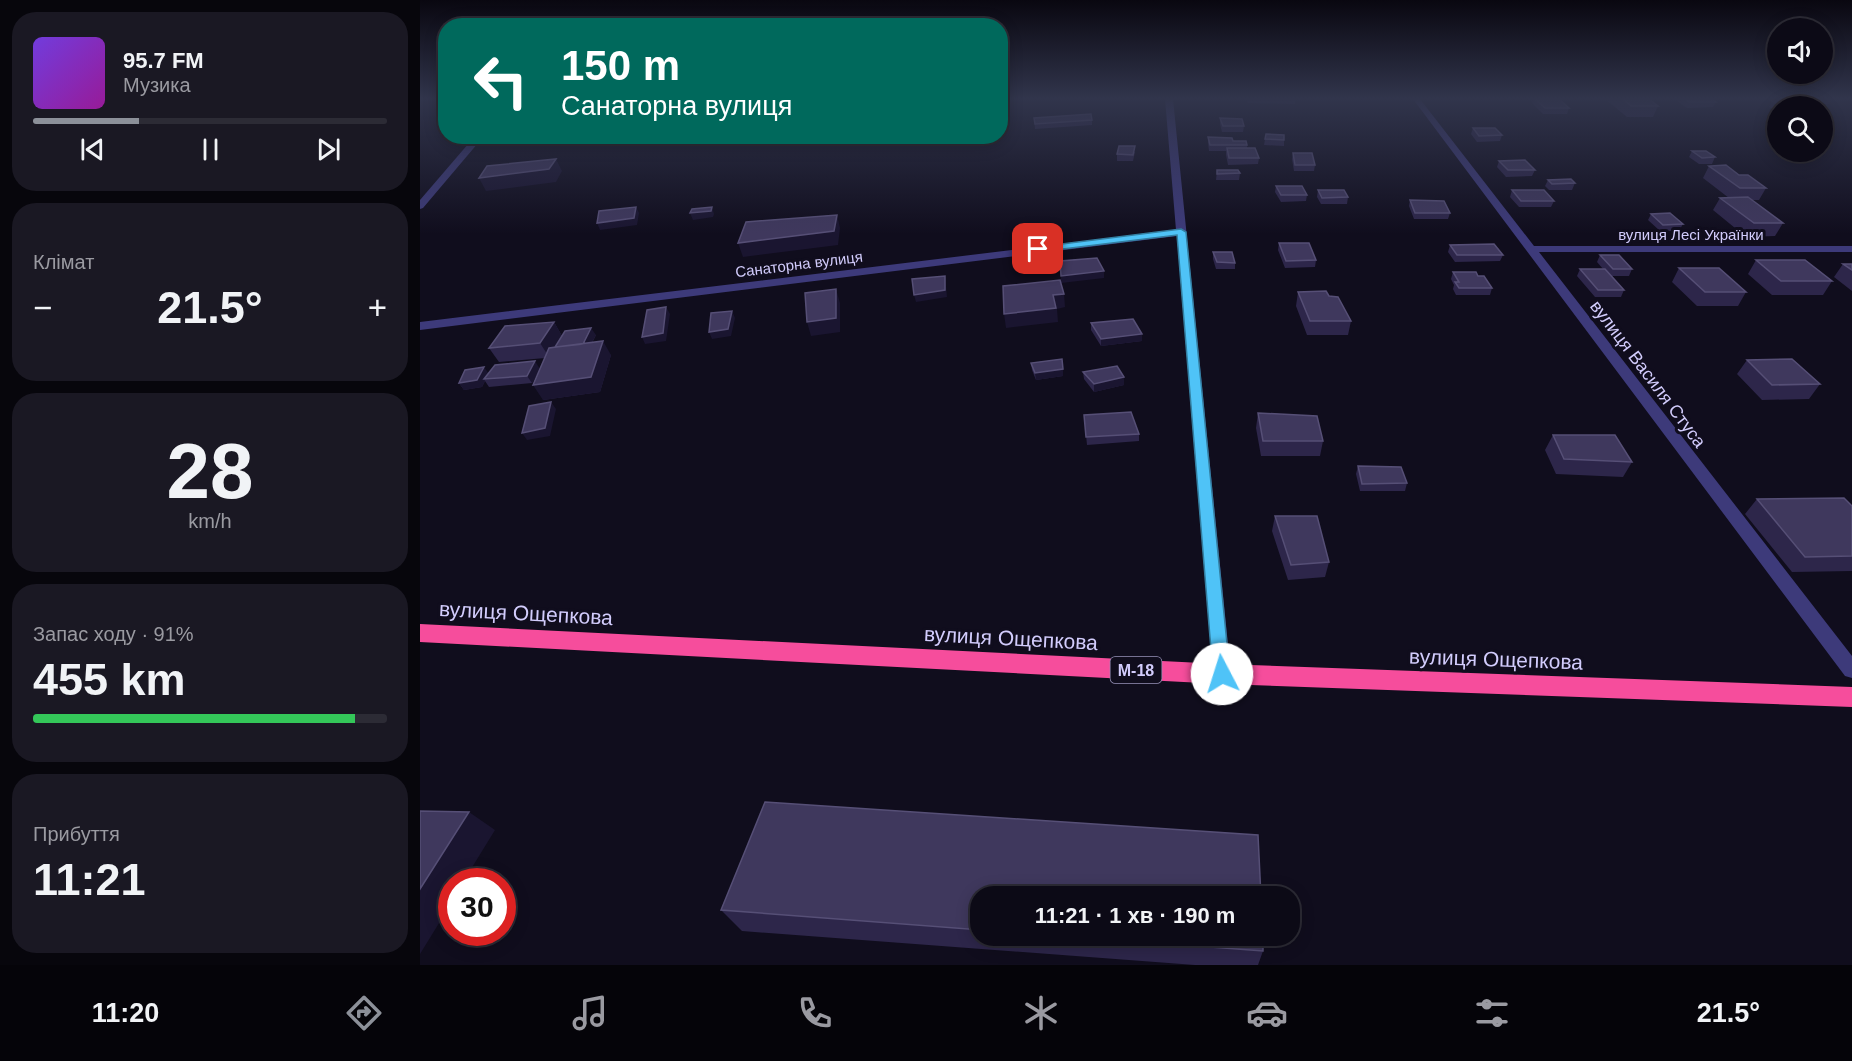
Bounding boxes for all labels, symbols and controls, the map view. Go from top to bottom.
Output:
map controls [1767,18,1833,162]
button: sound [1767,18,1833,84]
icon: left [462,42,540,120]
text: 150 m [561,42,680,89]
text: 95.7 FM [123,48,204,73]
text: Музика [123,74,191,96]
text: Санаторна вулиця [561,91,792,121]
button: search [1767,96,1833,162]
icon: previous [76,133,109,166]
icon: pause [194,133,227,166]
icon: next [312,133,345,166]
pin [1012,223,1063,274]
street label: вулиця Лесі Українки [1618,226,1764,243]
icon: arrive [1021,232,1054,265]
street label: Санаторна вулиця [734,248,864,280]
text: Клімат [33,251,94,273]
text: 21.5° [157,282,263,333]
text: − [33,289,52,326]
text: + [368,289,387,326]
street label: вулиця Василя Стуса [1586,297,1710,452]
text: 28 [167,427,253,515]
text: km/h [188,510,232,532]
street label: вулиця Ощепкова [438,597,614,629]
street label: вулиця Ощепкова [923,622,1099,654]
text: Запас ходу · 91% [33,623,194,645]
position arrow [1190,642,1254,706]
street label: вулиця Ощепкова [1409,644,1584,674]
text: 455 km [33,654,186,705]
road number: М-18 [1110,657,1162,683]
text: Прибуття [33,823,120,845]
text: 11:21 [33,854,146,905]
speed limit sign: 30 [438,868,516,946]
text: 11:21 · 1 хв · 190 m [1035,903,1235,928]
icon: directions [343,992,385,1034]
icon: music [569,992,611,1034]
icon: phone [794,992,836,1034]
icon: climate [1020,992,1062,1034]
icon: car [1246,992,1288,1034]
icon: filters [1471,992,1513,1034]
text: 11:20 [92,998,159,1028]
text: 21.5° [1697,998,1760,1028]

